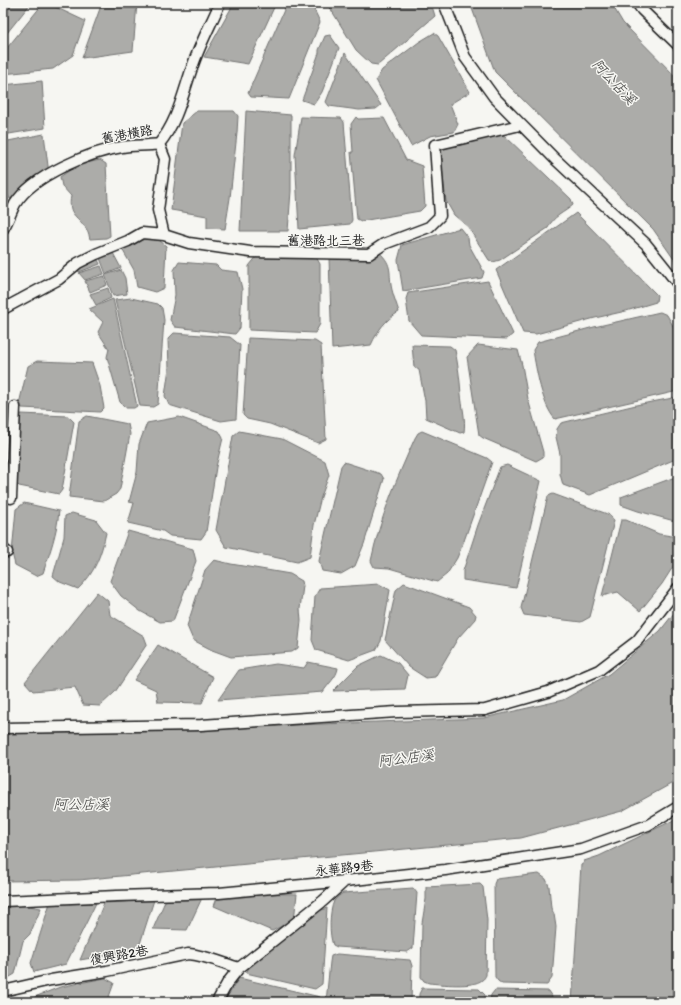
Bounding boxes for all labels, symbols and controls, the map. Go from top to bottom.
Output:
water label: 阿公店溪 [589,56,640,109]
street label: 舊港橫路 [100,122,154,146]
street label: 舊港路北三巷 [287,233,365,248]
water label: 阿公店溪 [377,746,436,770]
water label: 阿公店溪 [53,796,110,813]
street label: 永華路9巷 [314,857,374,879]
street label: 復興路2巷 [89,943,149,967]

